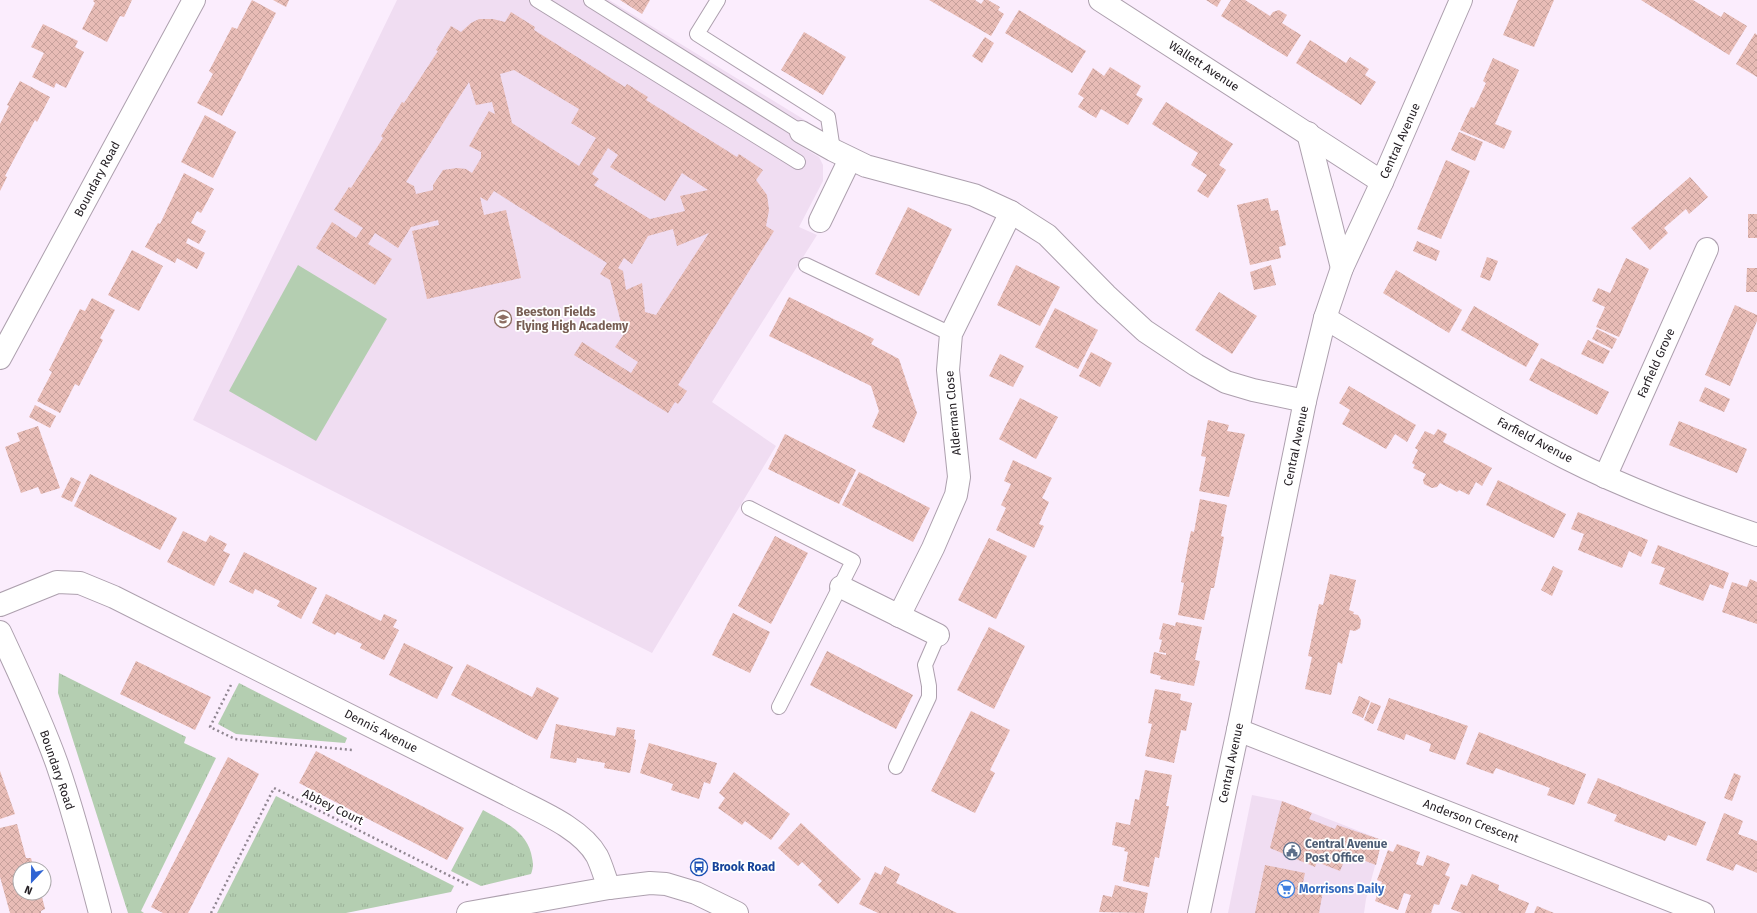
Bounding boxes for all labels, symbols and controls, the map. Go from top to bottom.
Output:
street label: Wallett Avenue [1166,38,1242,94]
street label: Central Avenue [1377,101,1423,181]
street label: Boundary Road [71,139,123,219]
place label: Beeston Fields Flying High Academy [516,305,629,333]
school or university icon: Beeston Fields Flying High Academy [493,309,513,329]
street label: Farfield Grove [1634,326,1678,400]
street label: Alderman Close [942,370,964,456]
street label: Central Avenue [1281,405,1311,487]
street label: Farfield Avenue [1495,414,1575,466]
street label: Dennis Avenue [342,707,420,755]
street label: Central Avenue [1216,722,1246,804]
street label: Boundary Road [37,728,77,812]
street label: Abbey Court [300,786,366,828]
street label: Anderson Crescent [1421,796,1521,846]
place label: Central Avenue Post Office [1305,837,1388,865]
public building icon: Central Avenue Post Office [1282,841,1302,861]
bus stop icon: Brook Road [689,857,709,877]
place label: Brook Road [712,860,775,874]
north arrow [12,861,52,901]
supermarket icon: Morrisons Daily [1276,879,1296,899]
text: N [23,882,34,897]
place label: Morrisons Daily [1299,882,1385,896]

